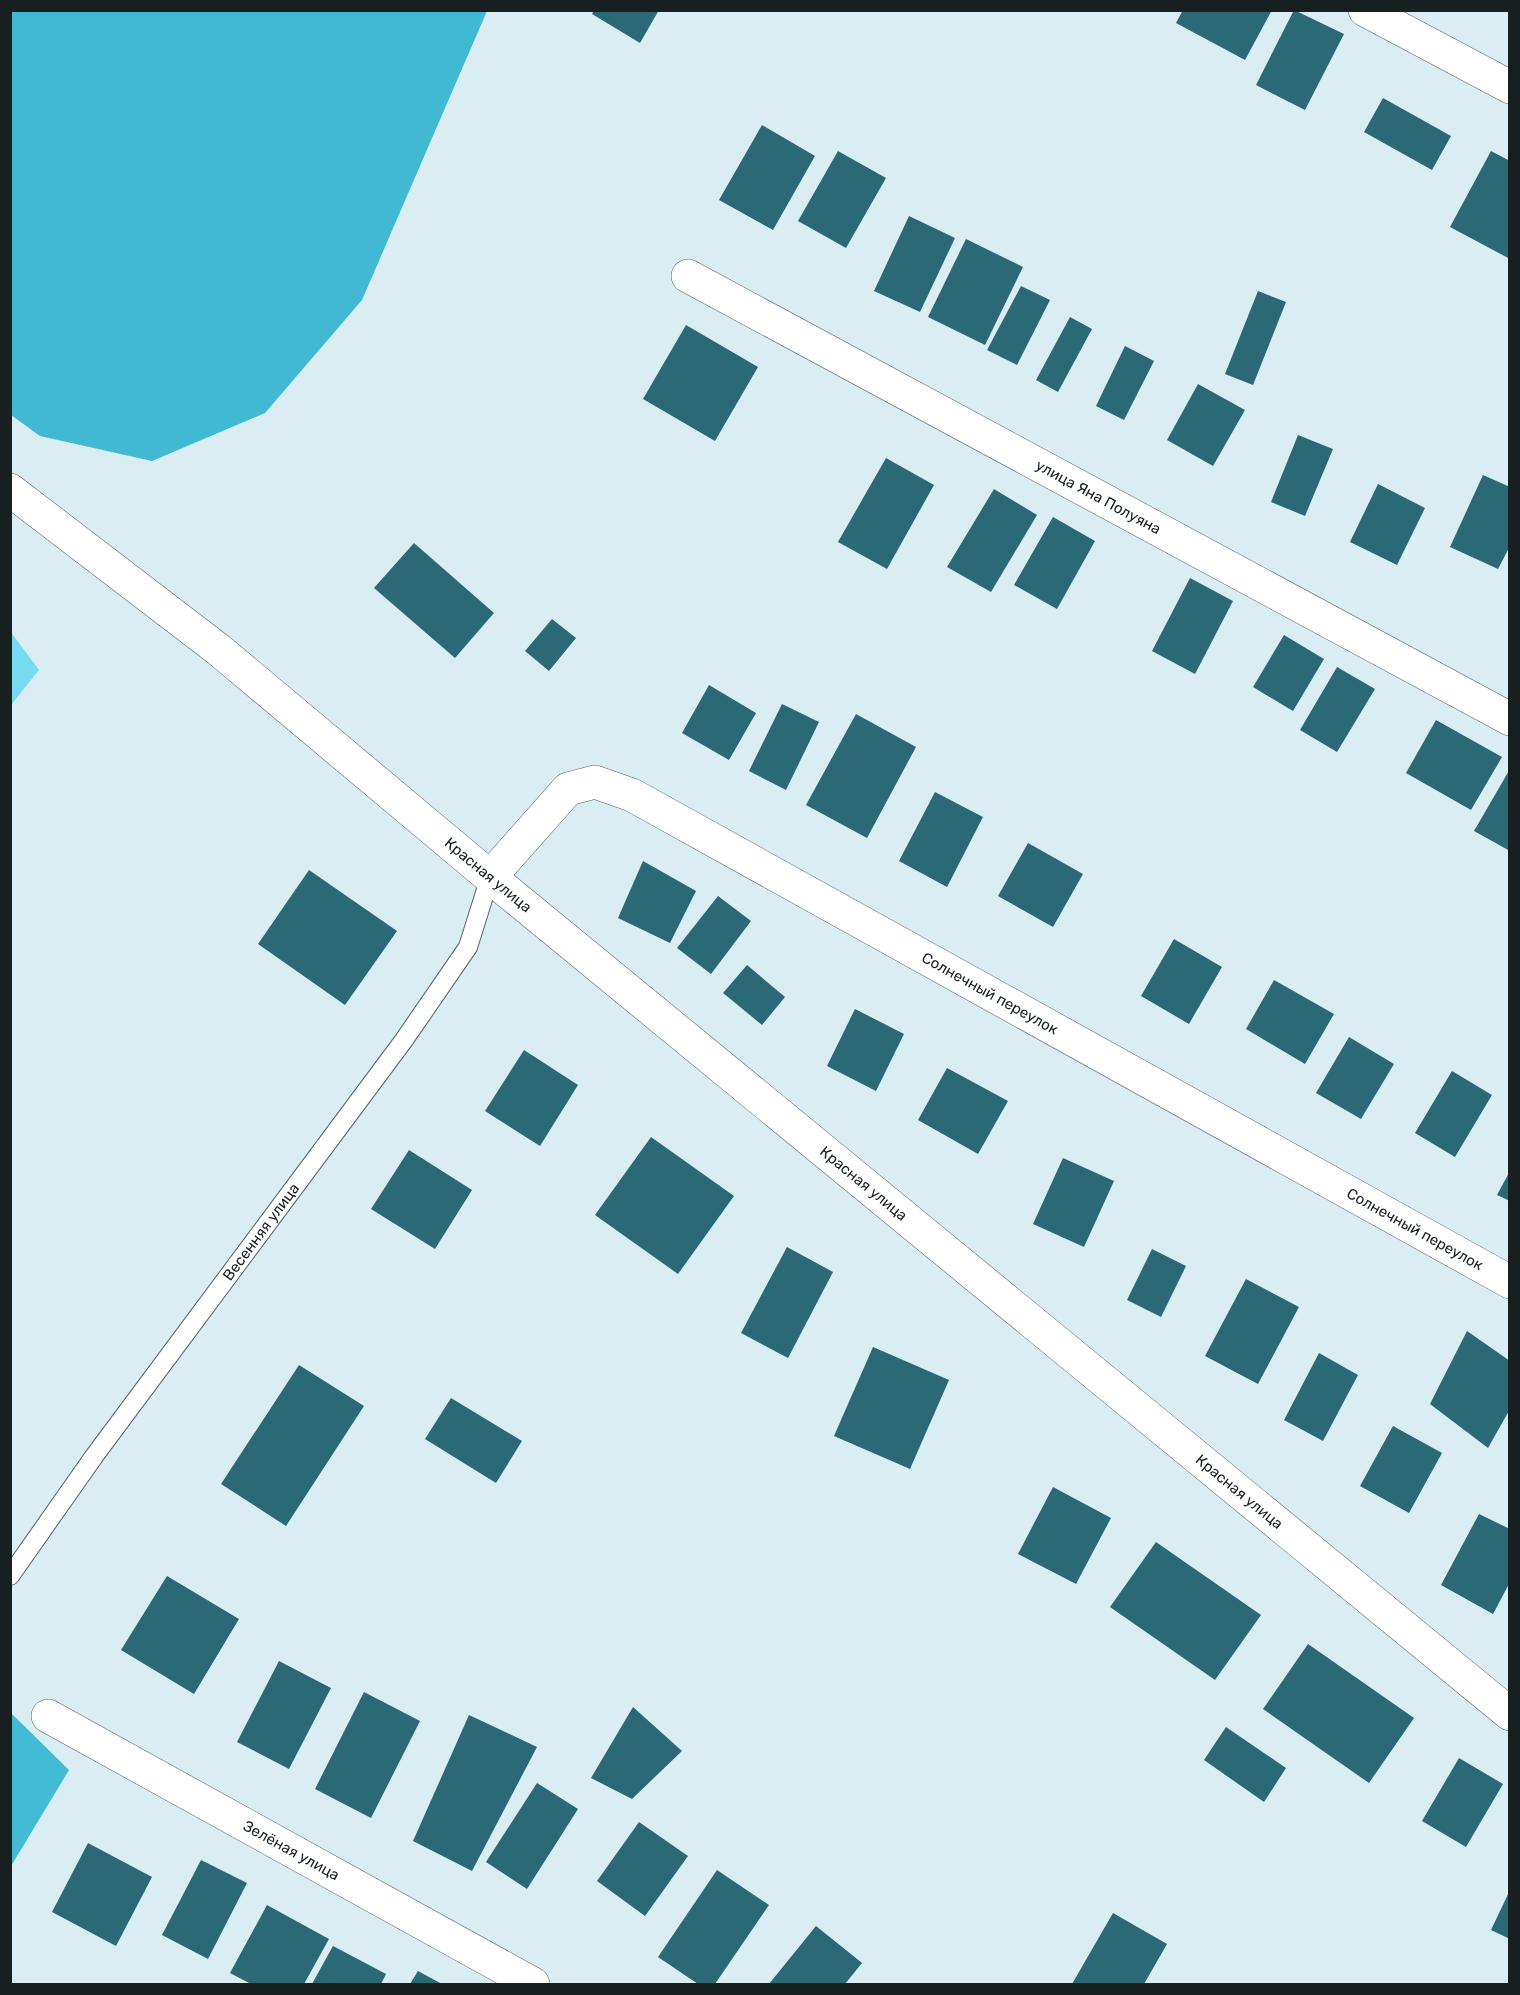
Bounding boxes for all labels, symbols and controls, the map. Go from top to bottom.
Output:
street label: улица Яна Полуяна [1033,456,1164,538]
street label: Красная улица [441,834,535,916]
street label: Солнечный переулок [919,949,1061,1039]
street label: Красная улица [816,1142,911,1225]
street label: Весенняя улица [219,1180,303,1284]
street label: Солнечный переулок [1344,1184,1486,1274]
street label: Красная улица [1192,1451,1287,1533]
street label: Зелёная улица [240,1817,343,1884]

